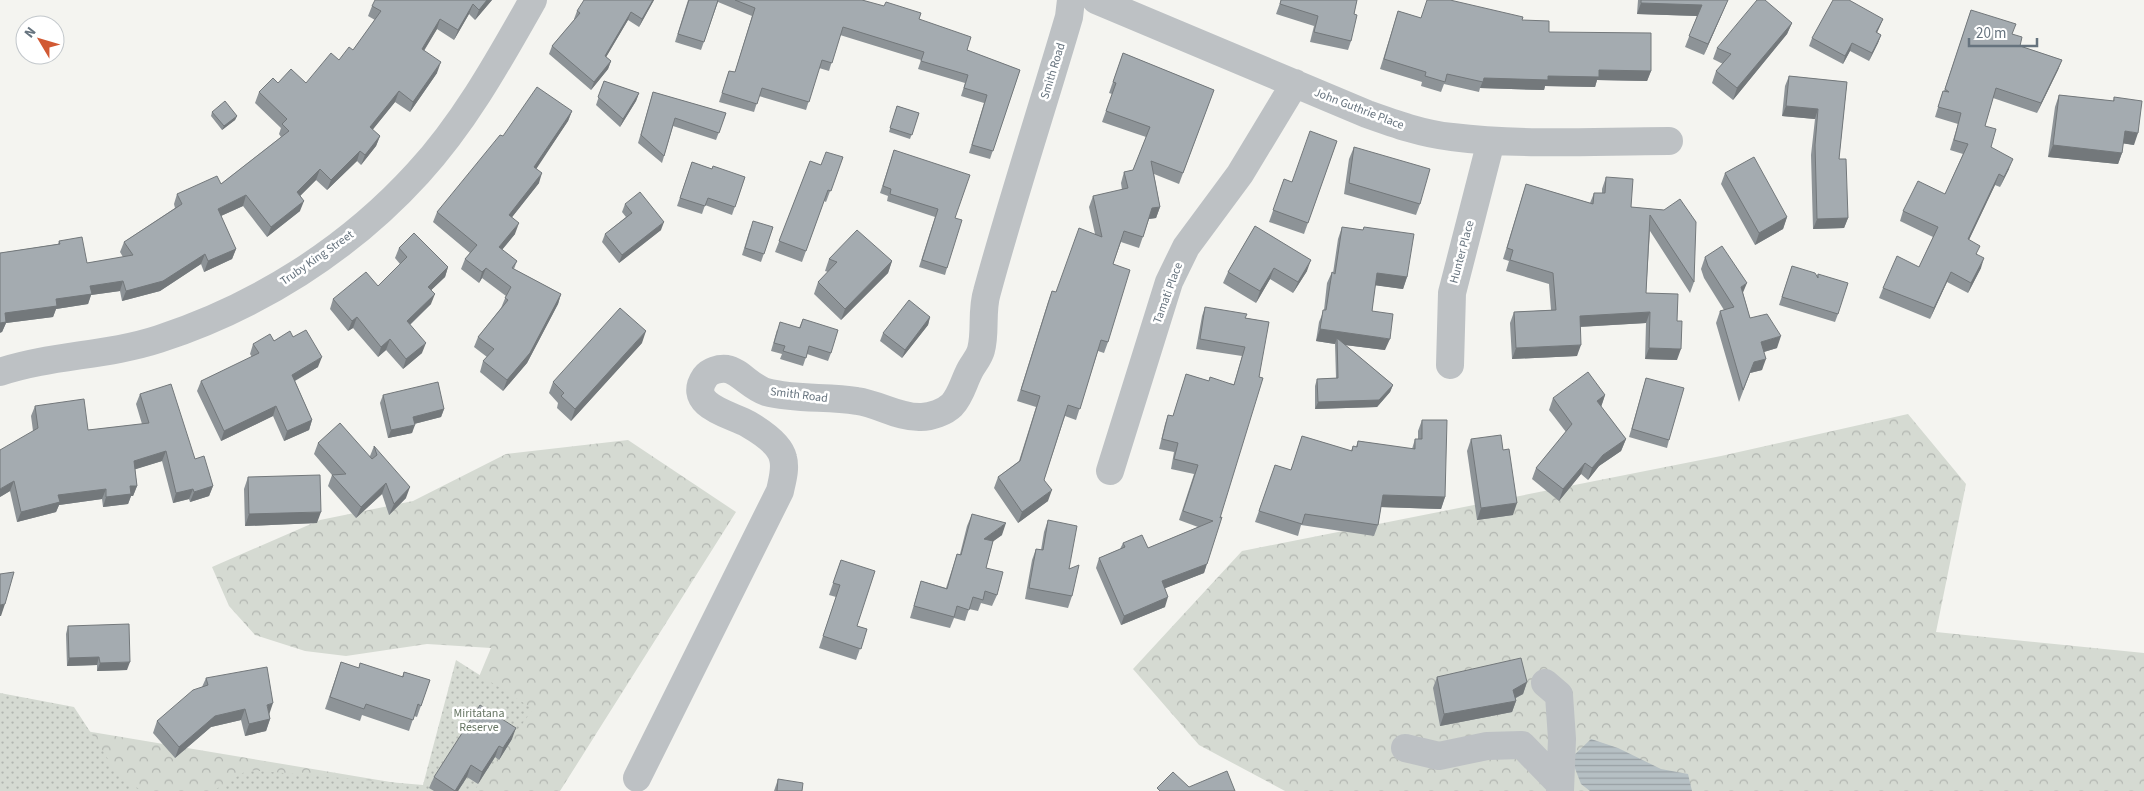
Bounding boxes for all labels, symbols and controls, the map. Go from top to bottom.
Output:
north arrow [15,15,65,65]
scale bar [1969,15,2036,47]
text: N [20,23,41,42]
text: 20 m [1976,23,2006,44]
street label: Smith Road [1036,41,1070,101]
street label: John Guthrie Place [1312,84,1406,134]
street label: Hunter Place [1445,219,1479,285]
street label: Truby King Street [277,226,357,290]
street label: Tamati Place [1149,260,1187,326]
street label: Smith Road [769,383,829,407]
park label: Miritatana Reserve [454,705,504,736]

